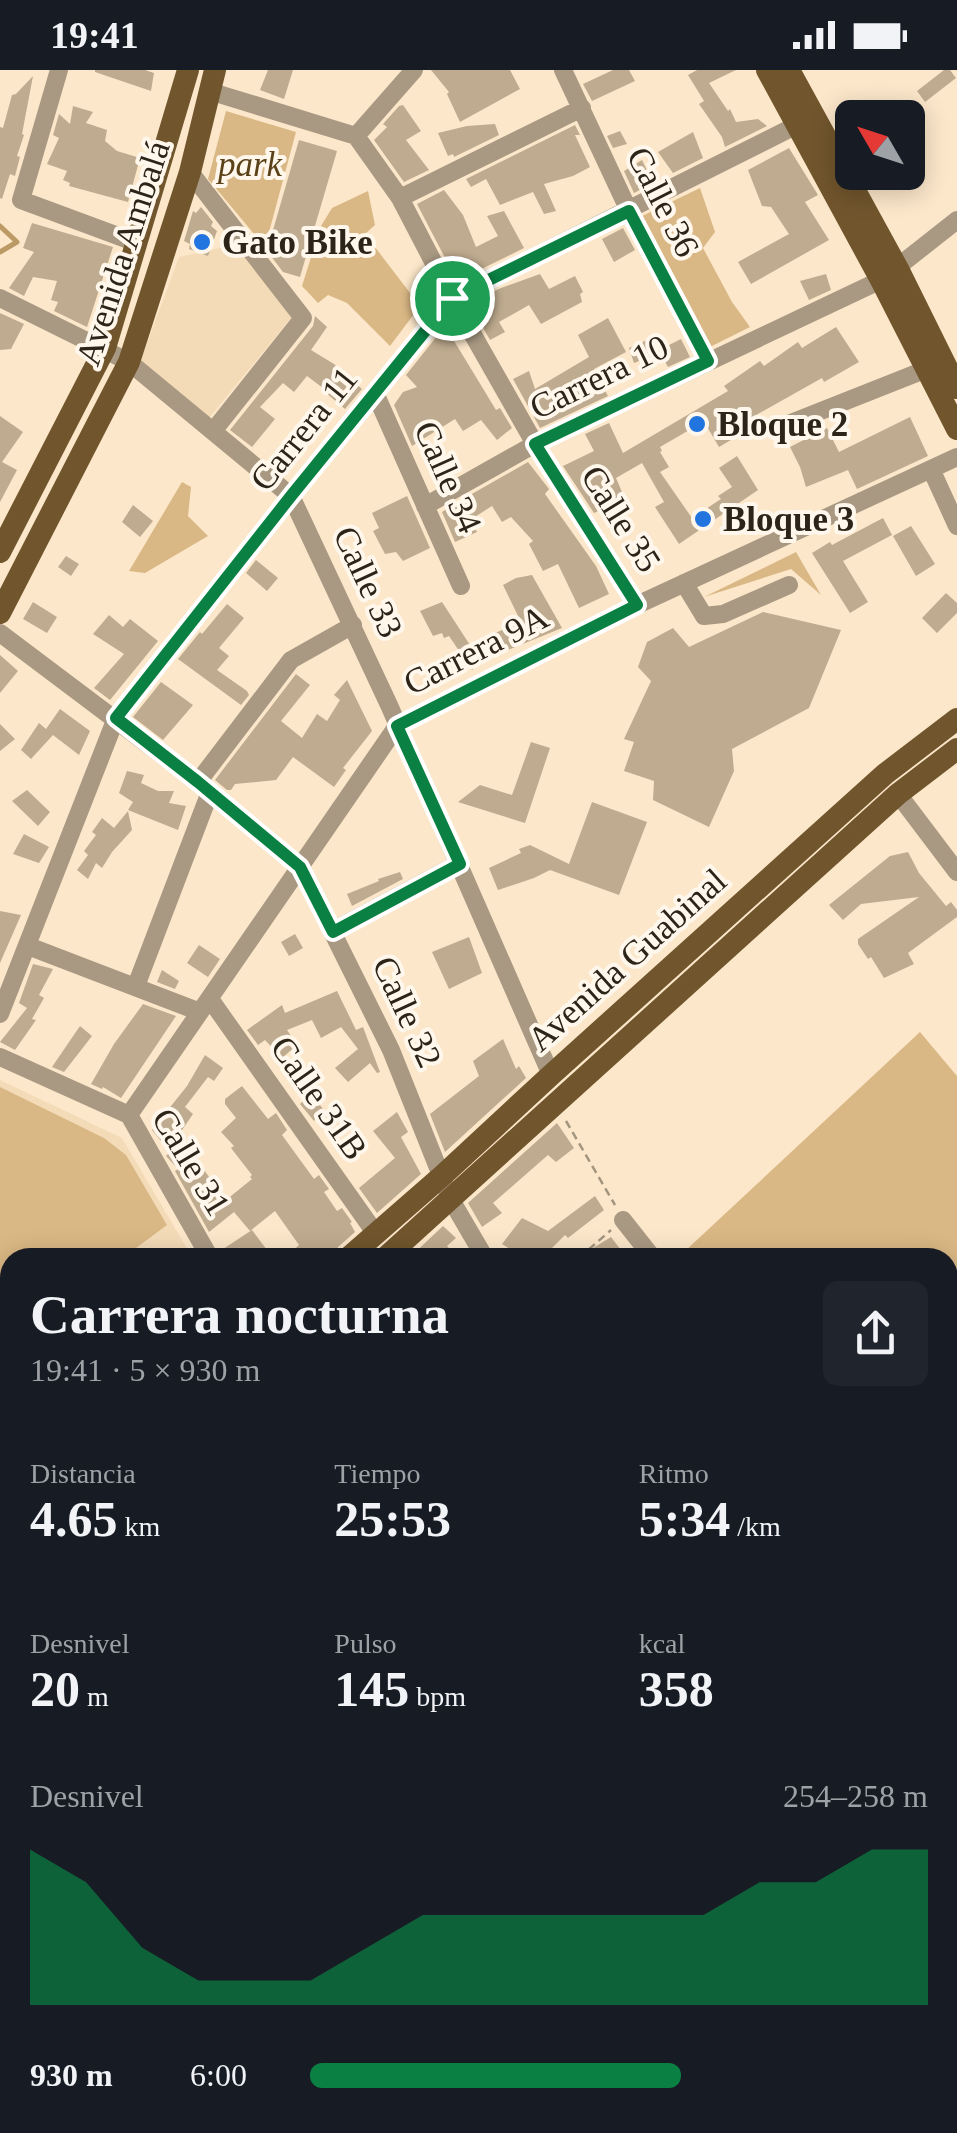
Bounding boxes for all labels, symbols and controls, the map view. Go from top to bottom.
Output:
text: 19:41 [50,14,139,56]
north arrow [835,100,925,190]
map controls [835,100,925,190]
street label: Avenida Ambalá [68,135,178,370]
street label: Calle 36 [619,141,707,263]
park label: park [215,145,284,184]
place label: Gato Bike [222,223,373,262]
marker: Gato Bike [191,231,213,253]
pin [410,256,495,341]
icon: arrive [425,271,480,326]
street label: Carrera 10 [524,327,674,427]
street label: Carrera 11 [242,359,366,499]
place label: Bloque 2 [717,405,848,444]
marker: Bloque 2 [686,413,708,435]
street label: Calle 34 [406,415,490,539]
street label: Calle 35 [573,459,669,579]
place label: Bloque 3 [723,500,854,539]
marker: Bloque 3 [692,508,714,530]
street label: Calle 33 [325,520,411,644]
street label: Carrera 9A [397,597,555,703]
street label: Avenida Guabinal [520,861,734,1059]
street label: Calle 32 [364,950,450,1074]
street label: Calle 31B [263,1029,375,1167]
street label: Calle 31 [144,1102,238,1222]
button: share [823,1281,928,1386]
text: Carrera nocturna [30,1284,449,1345]
text: 19:41 · 5 × 930 m [30,1352,260,1388]
text: Distancia [30,1458,136,1489]
text: Tiempo [334,1458,420,1489]
text: Ritmo [639,1458,709,1489]
text: 4.65 [30,1491,118,1547]
text: 25:53 [334,1491,451,1547]
text: 5:34 [639,1491,730,1547]
text: km [118,1511,160,1542]
text: /km [730,1511,781,1542]
text: Desnivel [30,1628,130,1659]
text: Pulso [334,1628,397,1659]
text: kcal [639,1628,685,1659]
text: 20 [30,1661,80,1717]
text: 145 [334,1661,409,1717]
text: 358 [639,1661,714,1717]
text: m [80,1681,109,1712]
text: bpm [409,1681,466,1712]
text: Desnivel [30,1778,144,1814]
text: 254–258 m [783,1778,928,1814]
text: 930 m [30,2057,113,2093]
text: 6:00 [190,2057,247,2093]

